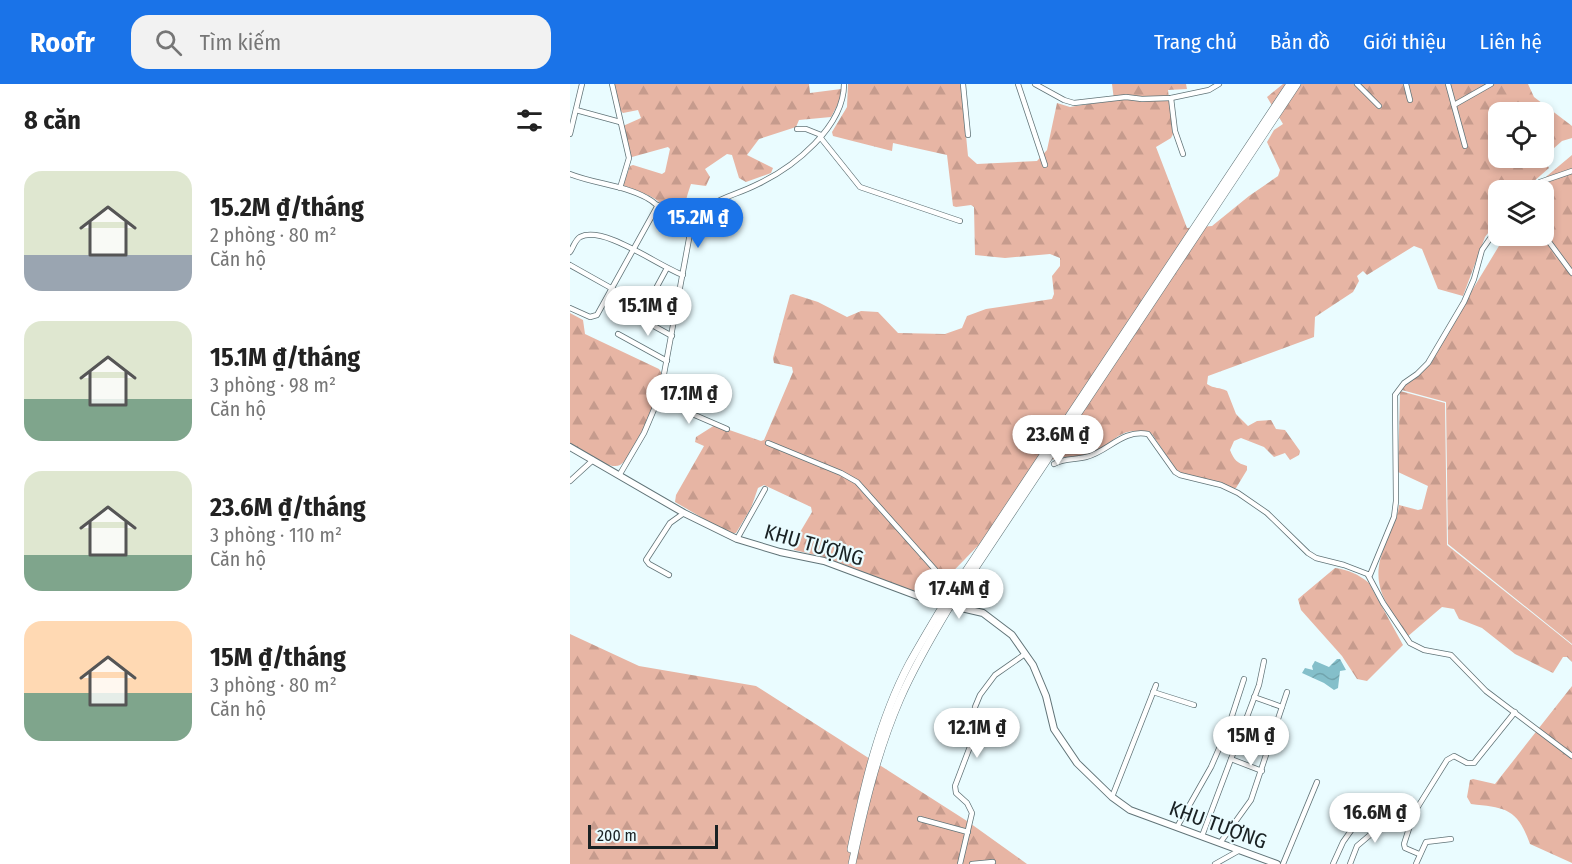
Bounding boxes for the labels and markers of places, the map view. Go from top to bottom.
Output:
pin: 15.2M ₫ [643,198,753,249]
pin: 15.1M ₫ [593,286,703,337]
pin: 17.1M ₫ [634,374,744,425]
pin: 23.6M ₫ [1003,415,1113,466]
pin: 17.4M ₫ [904,569,1014,620]
pin: 12.1M ₫ [922,708,1032,759]
pin: 15M ₫ [1209,716,1293,767]
pin: 16.6M ₫ [1320,793,1430,844]

